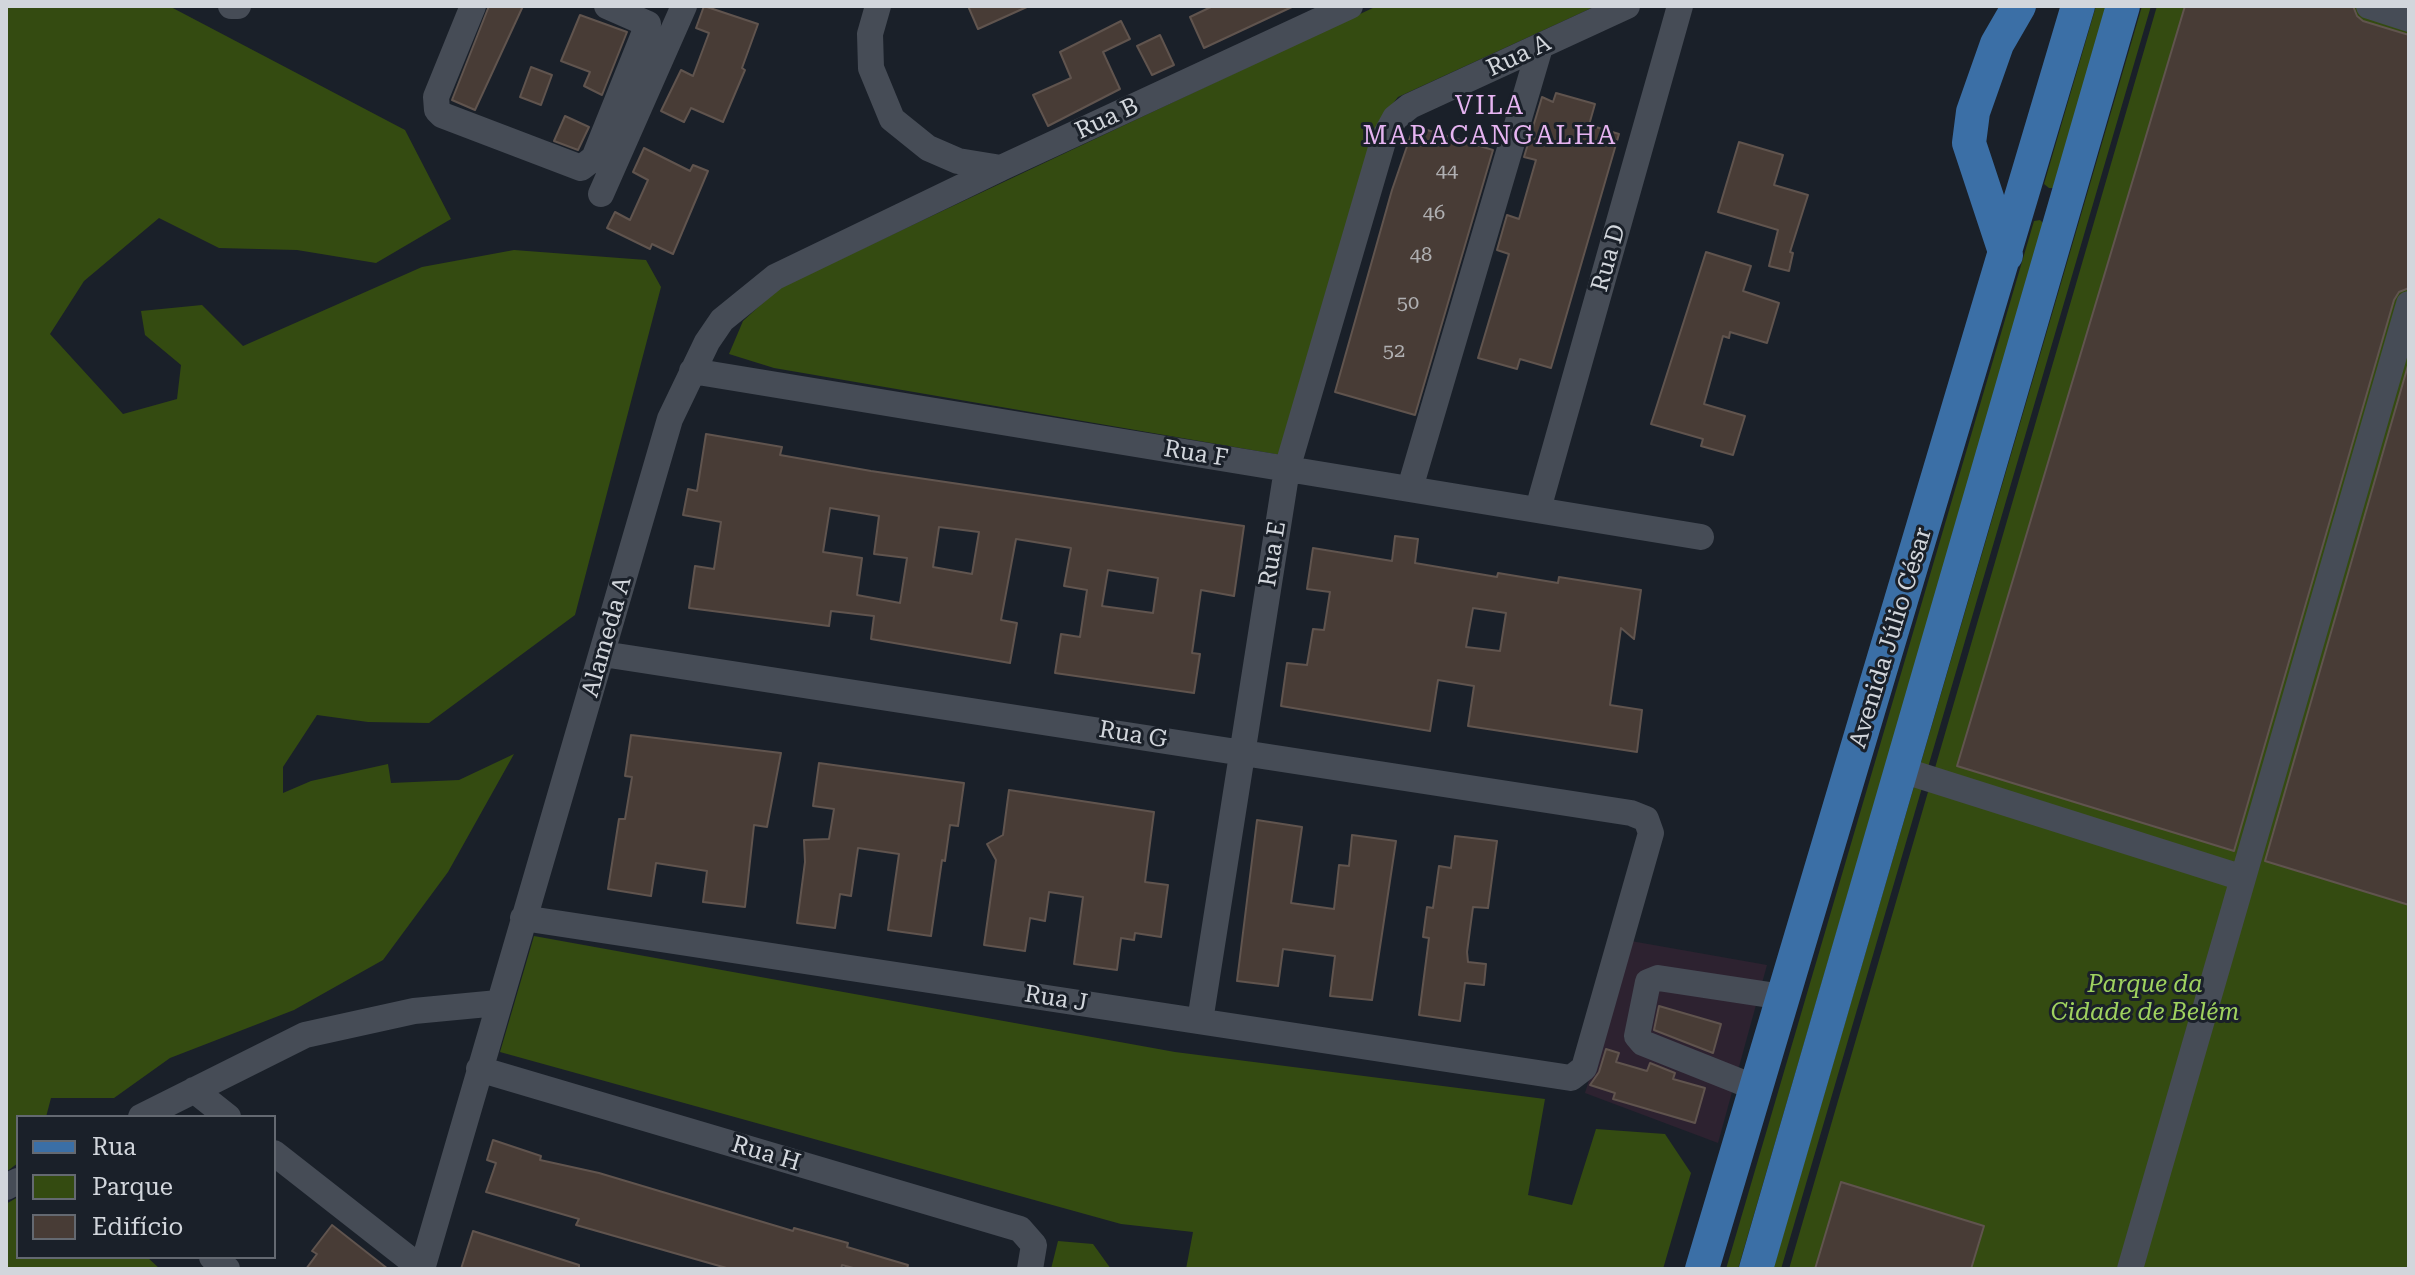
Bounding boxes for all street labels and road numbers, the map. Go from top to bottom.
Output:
street label: Rua A [1483,29,1555,83]
street label: Rua B [1071,92,1143,146]
street label: Rua D [1586,221,1632,295]
street label: Rua F [1162,435,1230,473]
street label: Rua E [1254,519,1292,589]
street label: Avenida Júlio César [1844,524,1938,752]
street label: Alameda A [576,573,638,701]
street label: Rua G [1097,715,1169,755]
street label: Rua J [1022,980,1090,1018]
street label: Rua H [728,1130,804,1178]

